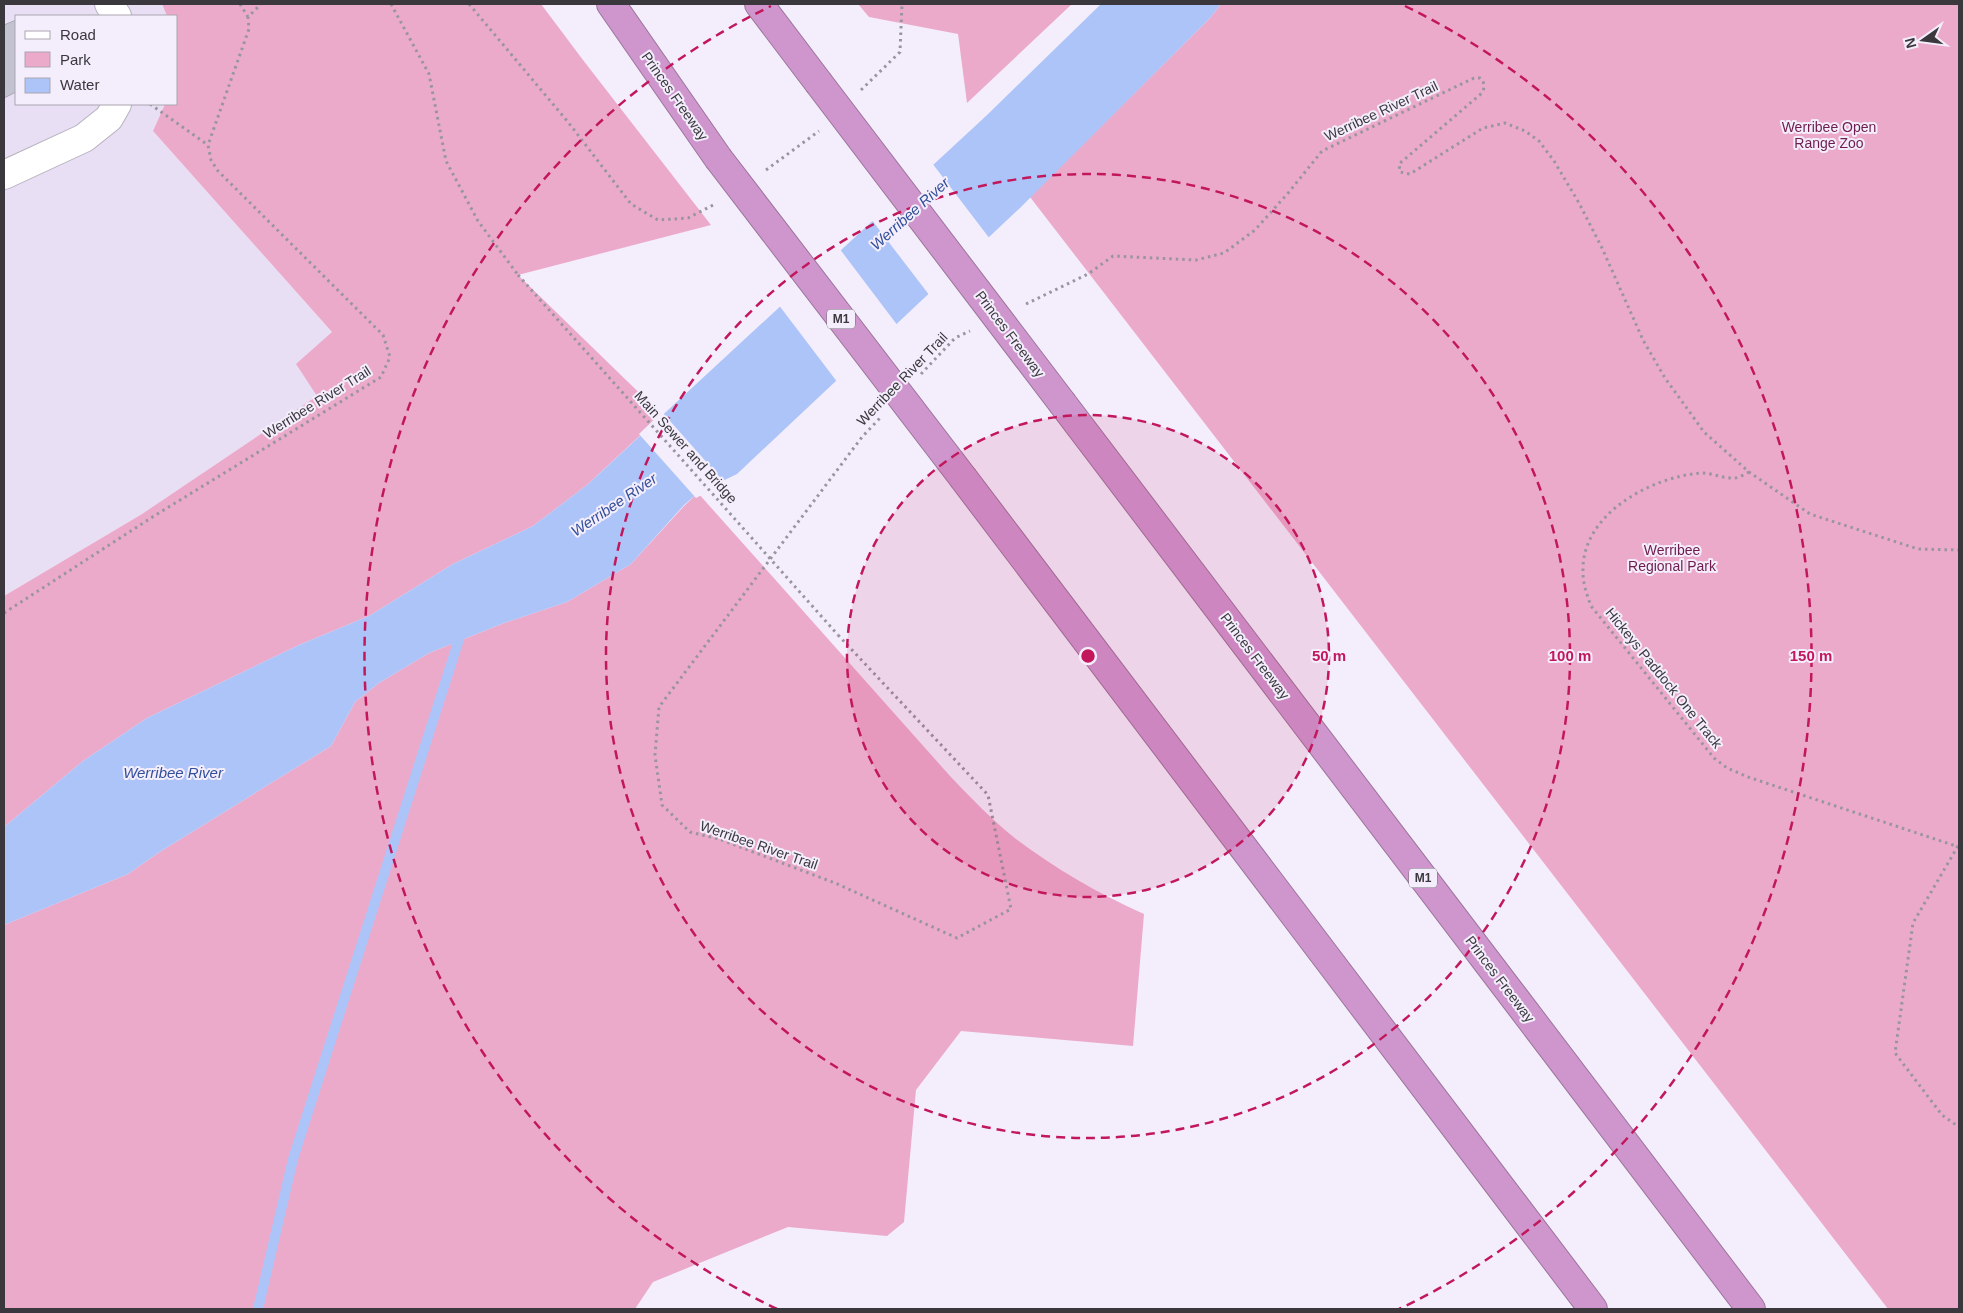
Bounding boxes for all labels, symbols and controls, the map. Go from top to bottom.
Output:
legend [15,15,178,105]
north arrow [1898,15,1948,65]
text: Road [60,26,96,43]
text: N [1901,36,1919,50]
street label: Princes Freeway [639,49,711,143]
text: Park [60,51,91,68]
text: Water [60,76,99,93]
street label: Werribee River Trail [1322,78,1440,144]
park label: Werribee Open Range Zoo [1782,119,1876,151]
water label: Werribee River [867,173,953,253]
street label: Princes Freeway [972,288,1048,380]
road number: M1 [827,310,855,328]
street label: Werribee River Trail [853,329,951,429]
street label: Werribee River Trail [260,363,374,441]
street label: Main Sewer and Bridge [631,388,741,507]
water label: Werribee River [568,469,661,540]
park label: Werribee Regional Park [1628,542,1717,574]
street label: Hickeys Paddock One Track [1602,605,1726,752]
street label: Princes Freeway [1217,610,1293,702]
centre of rings [1079,647,1097,665]
text: 50 m [1312,647,1346,664]
text: 100 m [1549,647,1591,664]
text: 150 m [1790,647,1832,664]
water label: Werribee River [123,764,224,781]
street label: Werribee River Trail [698,817,820,873]
road number: M1 [1409,868,1437,888]
street label: Princes Freeway [1462,933,1538,1025]

